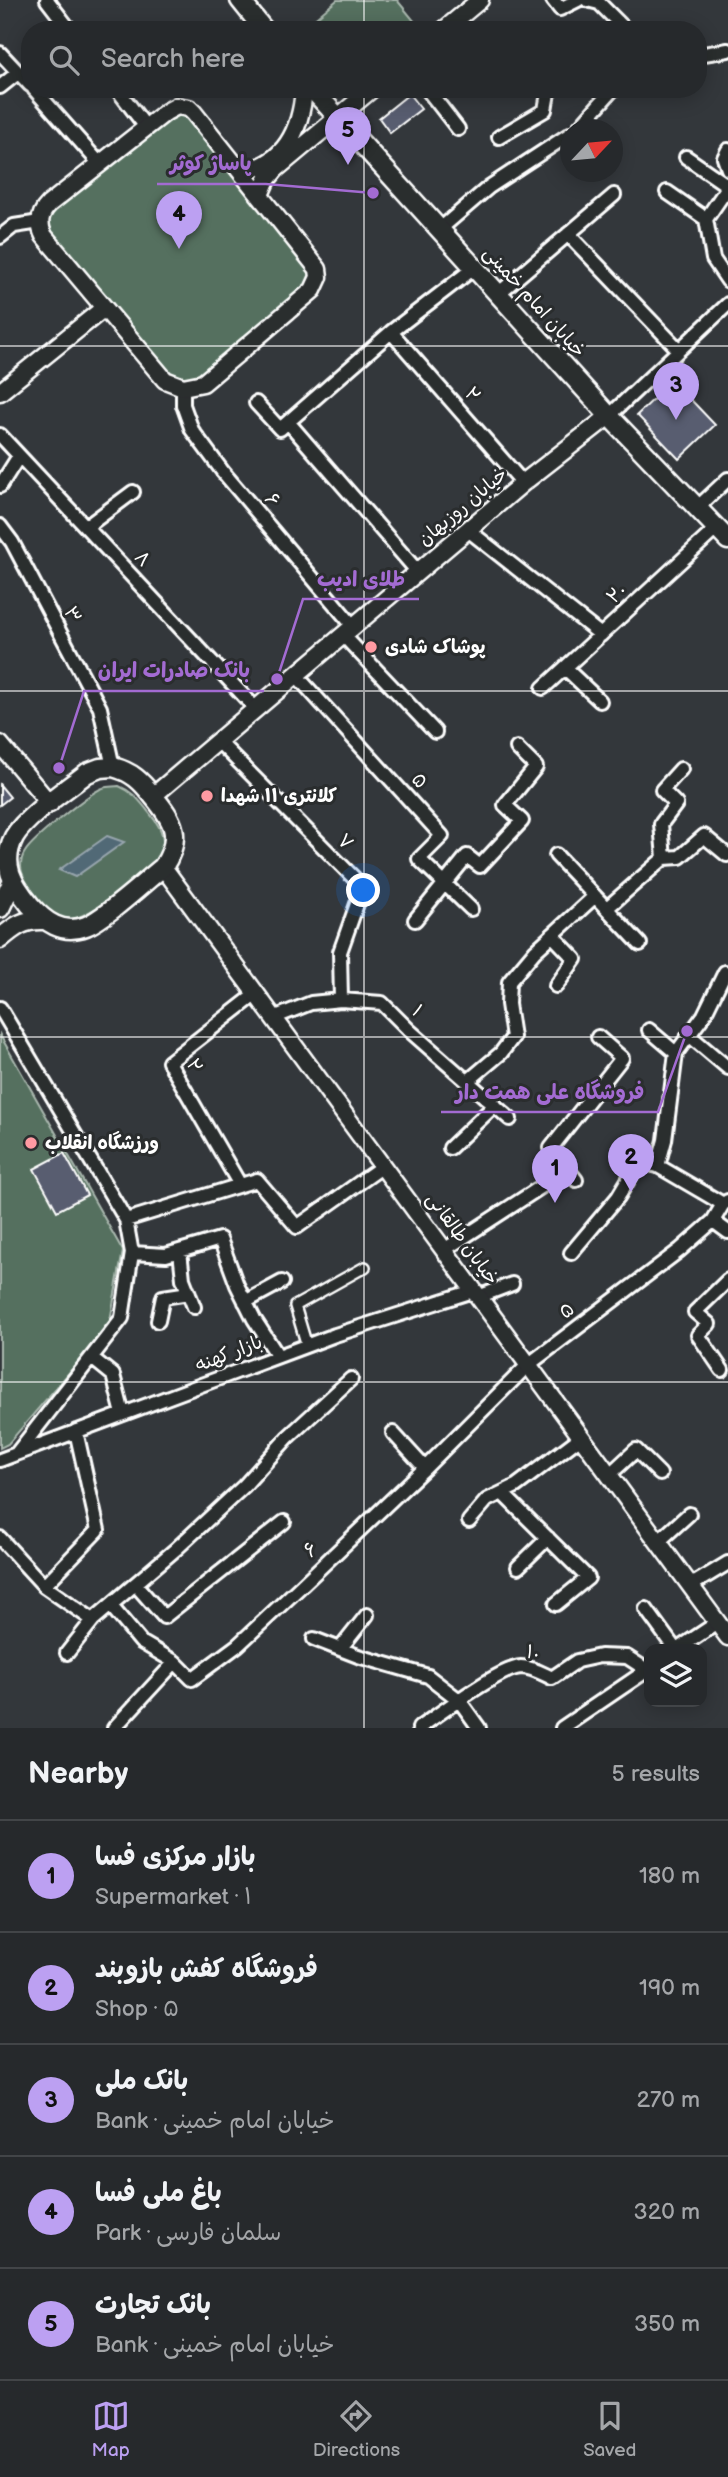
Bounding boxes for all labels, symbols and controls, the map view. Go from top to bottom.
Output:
search box [21,21,707,98]
icon: search [45,41,83,79]
text: Search here [101,44,245,75]
pin: 5 [325,107,371,165]
north arrow [560,119,623,182]
callout: پاساژ کوثر [157,142,266,184]
text: پاساژ کوثر [168,151,252,176]
pin: 4 [156,191,202,249]
street label: خیابان امام خمینی [477,242,590,364]
pin: 3 [653,362,699,420]
street label: ۲ [459,383,485,407]
street label: خیابان روزبهان [414,463,512,551]
street label: ۶ [259,488,285,512]
street label: ۸ [129,546,155,572]
callout: طلای ادیب [303,557,419,599]
text: طلای ادیب [317,567,405,592]
street label: ۲۰ [602,579,632,609]
street label: ۳ [58,603,86,627]
place label: پوشاک شادی [385,636,486,659]
marker: پوشاک شادی [363,639,379,655]
callout: بانک صادرات ایران [84,649,264,691]
text: بانک صادرات ایران [98,658,250,683]
street label: ۵ [406,768,432,794]
place label: کلانتری ۱۱ شهدا [221,785,337,808]
marker: کلانتری ۱۱ شهدا [199,788,215,804]
street label: ۷ [332,829,358,855]
your location [346,873,380,907]
street label: ۱ [407,1000,427,1022]
street label: ۲ [181,1055,207,1077]
callout: فروشگاه علی همت دار [441,1070,658,1112]
text: فروشگاه علی همت دار [454,1079,644,1105]
place label: ورزشگاه انقلاب [45,1131,159,1155]
pin: 2 [608,1134,654,1192]
marker: ورزشگاه انقلاب [23,1135,39,1151]
pin: 1 [532,1145,578,1203]
street label: خیابان طالقانی [421,1188,503,1290]
street label: ۵ [555,1298,579,1324]
street label: بازار کهنه [192,1331,266,1377]
street label: ۶ [299,1538,323,1562]
street label: ۱۰ [525,1641,541,1665]
map controls [644,1644,707,1707]
button: layers [644,1644,707,1707]
text: Nearby [28,1756,128,1792]
text: 5 results [612,1760,700,1788]
text: بازار مرکزی فسا [95,1842,255,1873]
text: 1 [46,1862,56,1890]
text: 180 m [639,1862,700,1890]
text: Supermarket · ۱ [95,1883,252,1911]
text: فروشگاه کفش بازوبند [95,1954,318,1985]
text: 2 [44,1974,58,2002]
text: 190 m [639,1974,700,2002]
text: Shop · ۵ [95,1995,179,2023]
text: بانک ملی [95,2066,188,2097]
text: 3 [44,2086,58,2114]
text: 270 m [636,2086,700,2114]
text: Bank · خیابان امام خمینی [95,2107,334,2135]
text: باغ ملی فسا [95,2178,222,2209]
text: 4 [44,2198,58,2226]
text: 320 m [634,2198,700,2226]
text: Park · سلمان فارسی [95,2219,281,2247]
text: بانک تجارت [95,2290,211,2321]
text: 5 [44,2310,58,2338]
text: 350 m [634,2310,700,2338]
text: Bank · خیابان امام خمینی [95,2331,334,2359]
tab: Map [92,2397,130,2462]
tab: Directions [313,2397,400,2462]
tab: Saved [583,2397,636,2462]

